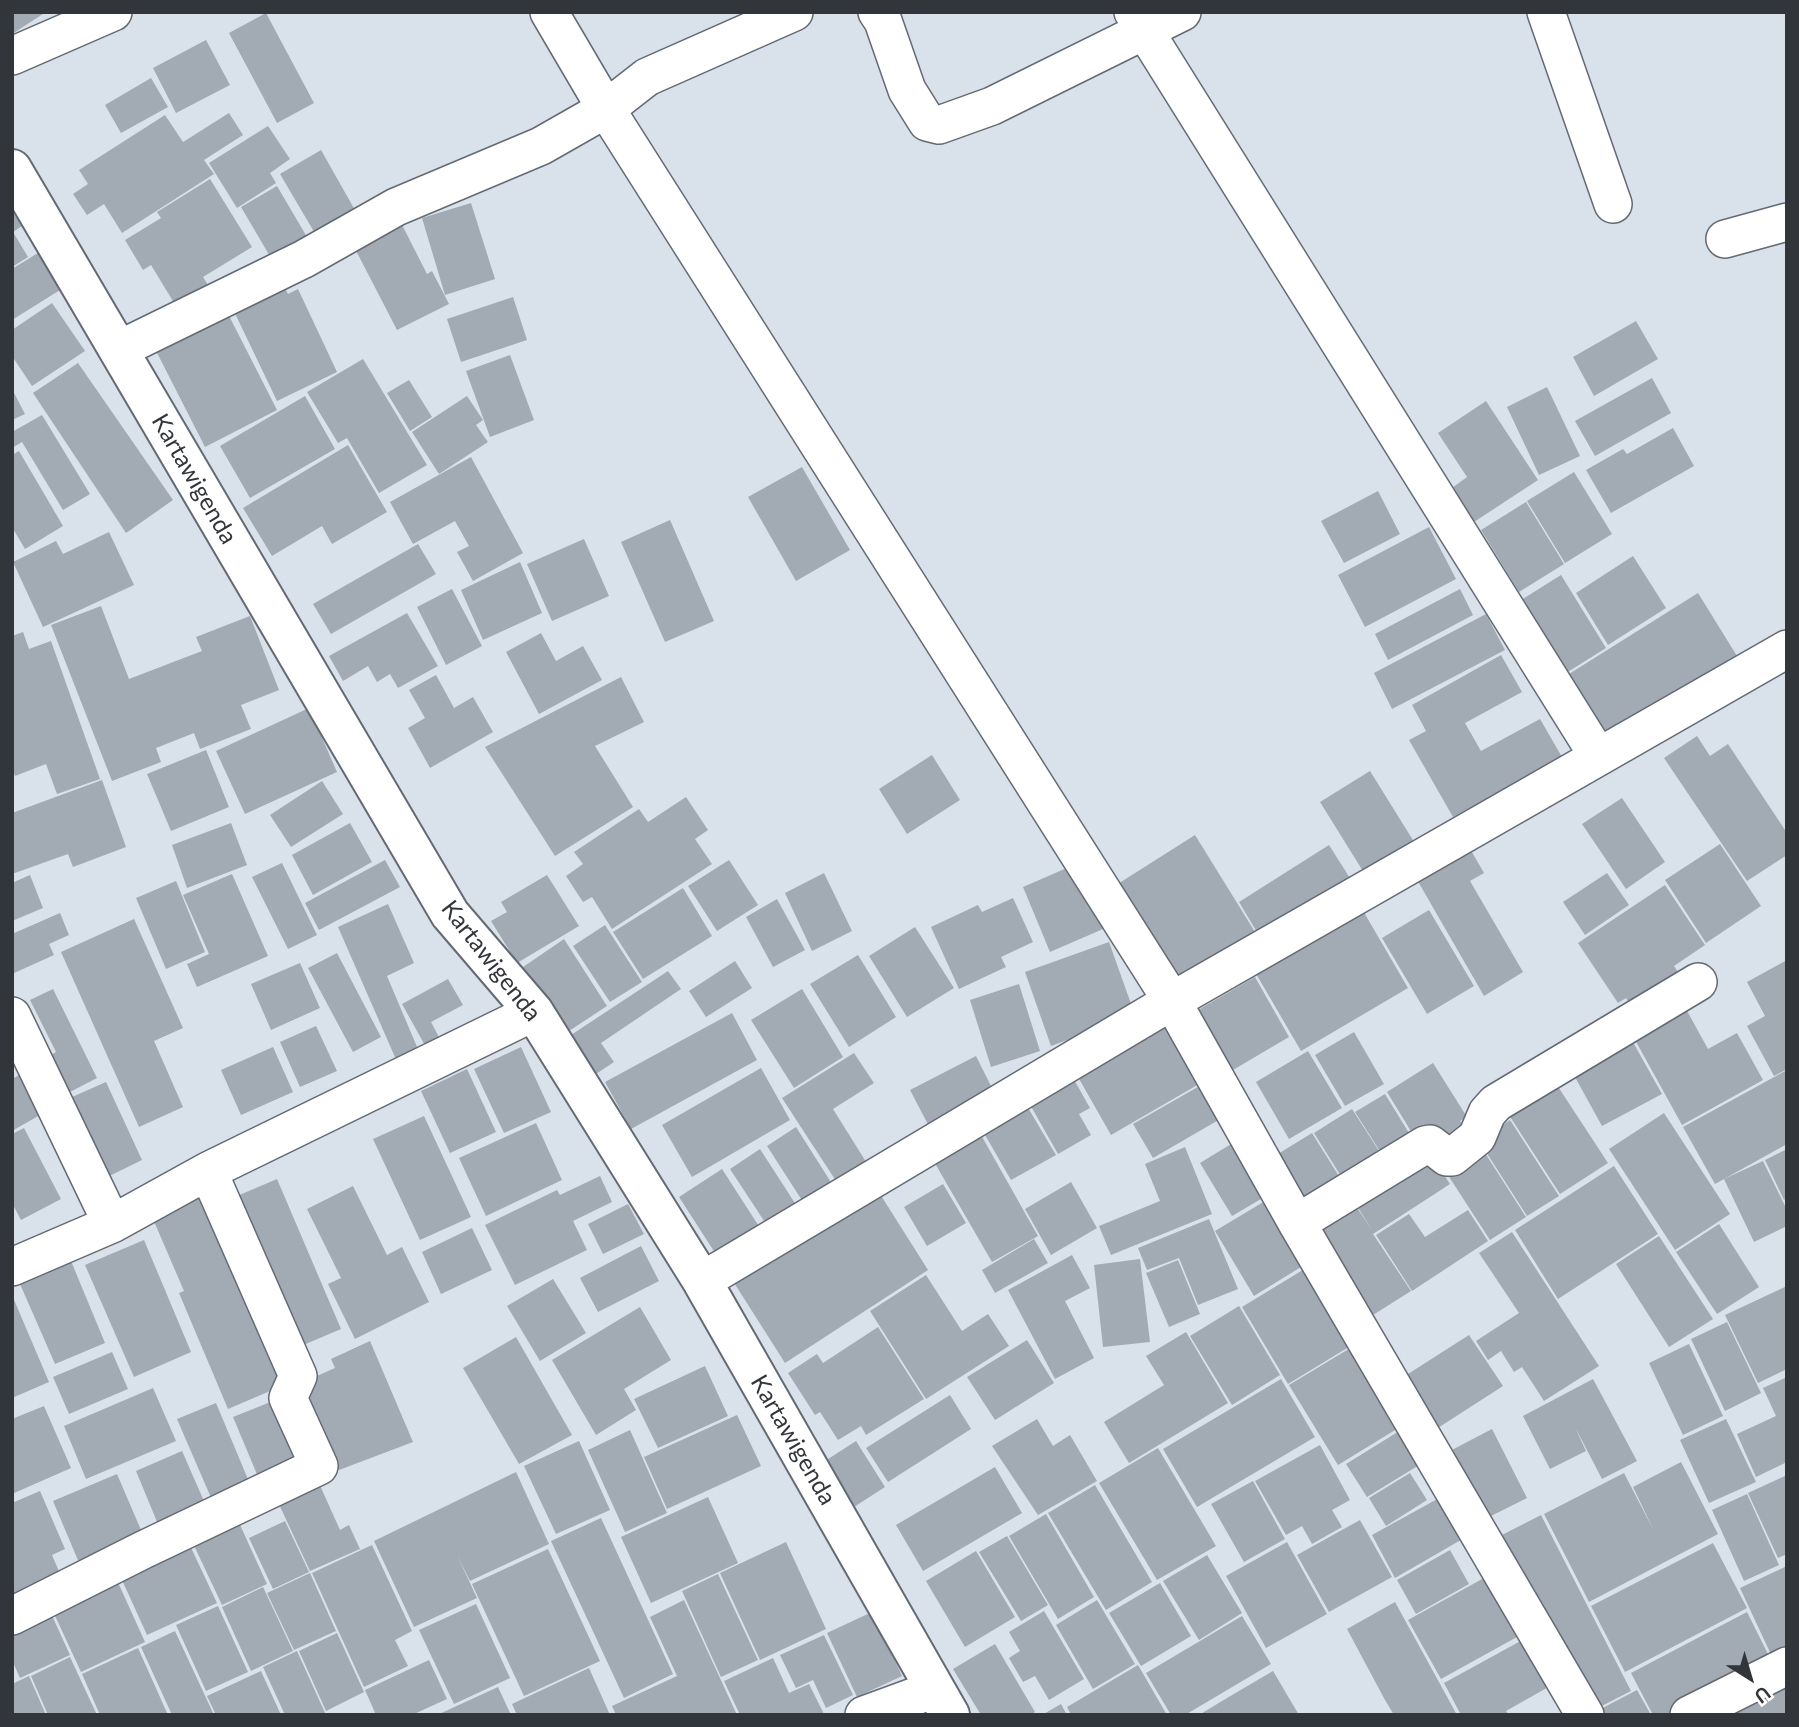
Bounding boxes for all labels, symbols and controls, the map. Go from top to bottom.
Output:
street label: Kartawigenda [145,409,243,549]
street label: Kartawigenda [435,895,547,1027]
street label: Kartawigenda [744,1370,842,1510]
north arrow [1715,1643,1785,1713]
text: U [1750,1682,1776,1709]

